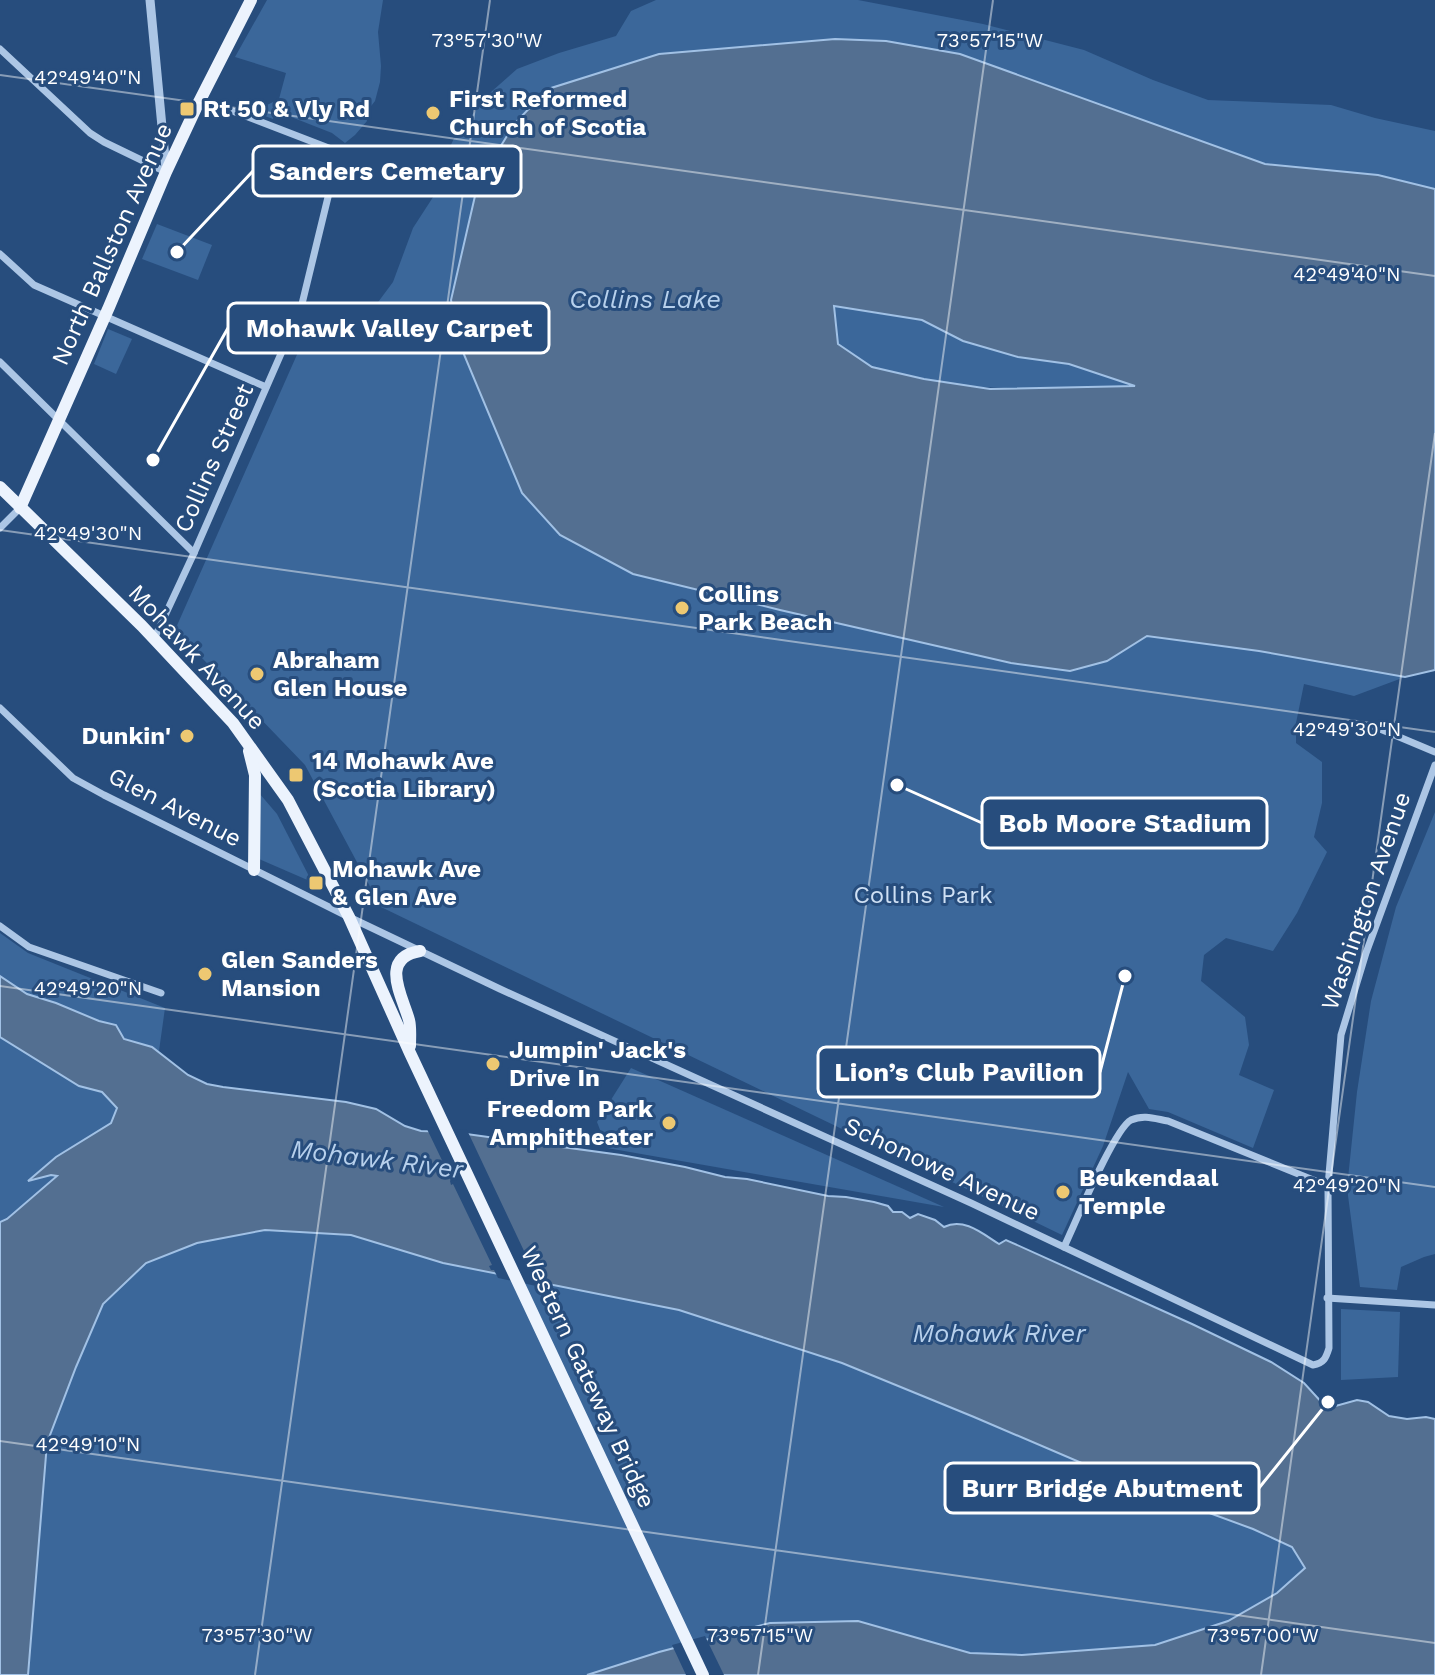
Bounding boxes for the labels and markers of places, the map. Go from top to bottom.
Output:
place label: First Reformed Church of Scotia [449,85,646,141]
place label: Rt 50 & Vly Rd [203,95,370,123]
marker: Rt 50 & Vly Rd [178,100,196,118]
marker: First Reformed Church of Scotia [424,104,442,122]
callout: Sanders Cemetary [253,146,521,196]
callout: Mohawk Valley Carpet [228,303,549,353]
place label: Collins Park Beach [698,580,832,636]
marker: Collins Park Beach [673,599,691,617]
place label: Abraham Glen House [273,646,408,702]
marker: Abraham Glen House [248,665,266,683]
place label: Dunkin' [81,722,171,750]
marker: Dunkin' [178,727,196,745]
place label: 14 Mohawk Ave (Scotia Library) [312,747,496,803]
marker: 14 Mohawk Ave (Scotia Library) [287,766,305,784]
callout: Bob Moore Stadium [982,798,1267,848]
place label: Mohawk Ave & Glen Ave [332,855,481,911]
marker: Mohawk Ave & Glen Ave [307,874,325,892]
place label: Glen Sanders Mansion [221,946,378,1002]
marker: Glen Sanders Mansion [196,965,214,983]
place label: Jumpin' Jack's Drive In [509,1036,686,1092]
callout: Lion’s Club Pavilion [818,1047,1100,1097]
marker: Jumpin' Jack's Drive In [484,1055,502,1073]
place label: Freedom Park Amphitheater [487,1095,654,1151]
marker: Freedom Park Amphitheater [660,1114,678,1132]
place label: Beukendaal Temple [1079,1164,1218,1220]
marker: Beukendaal Temple [1054,1183,1072,1201]
callout: Burr Bridge Abutment [945,1463,1259,1513]

